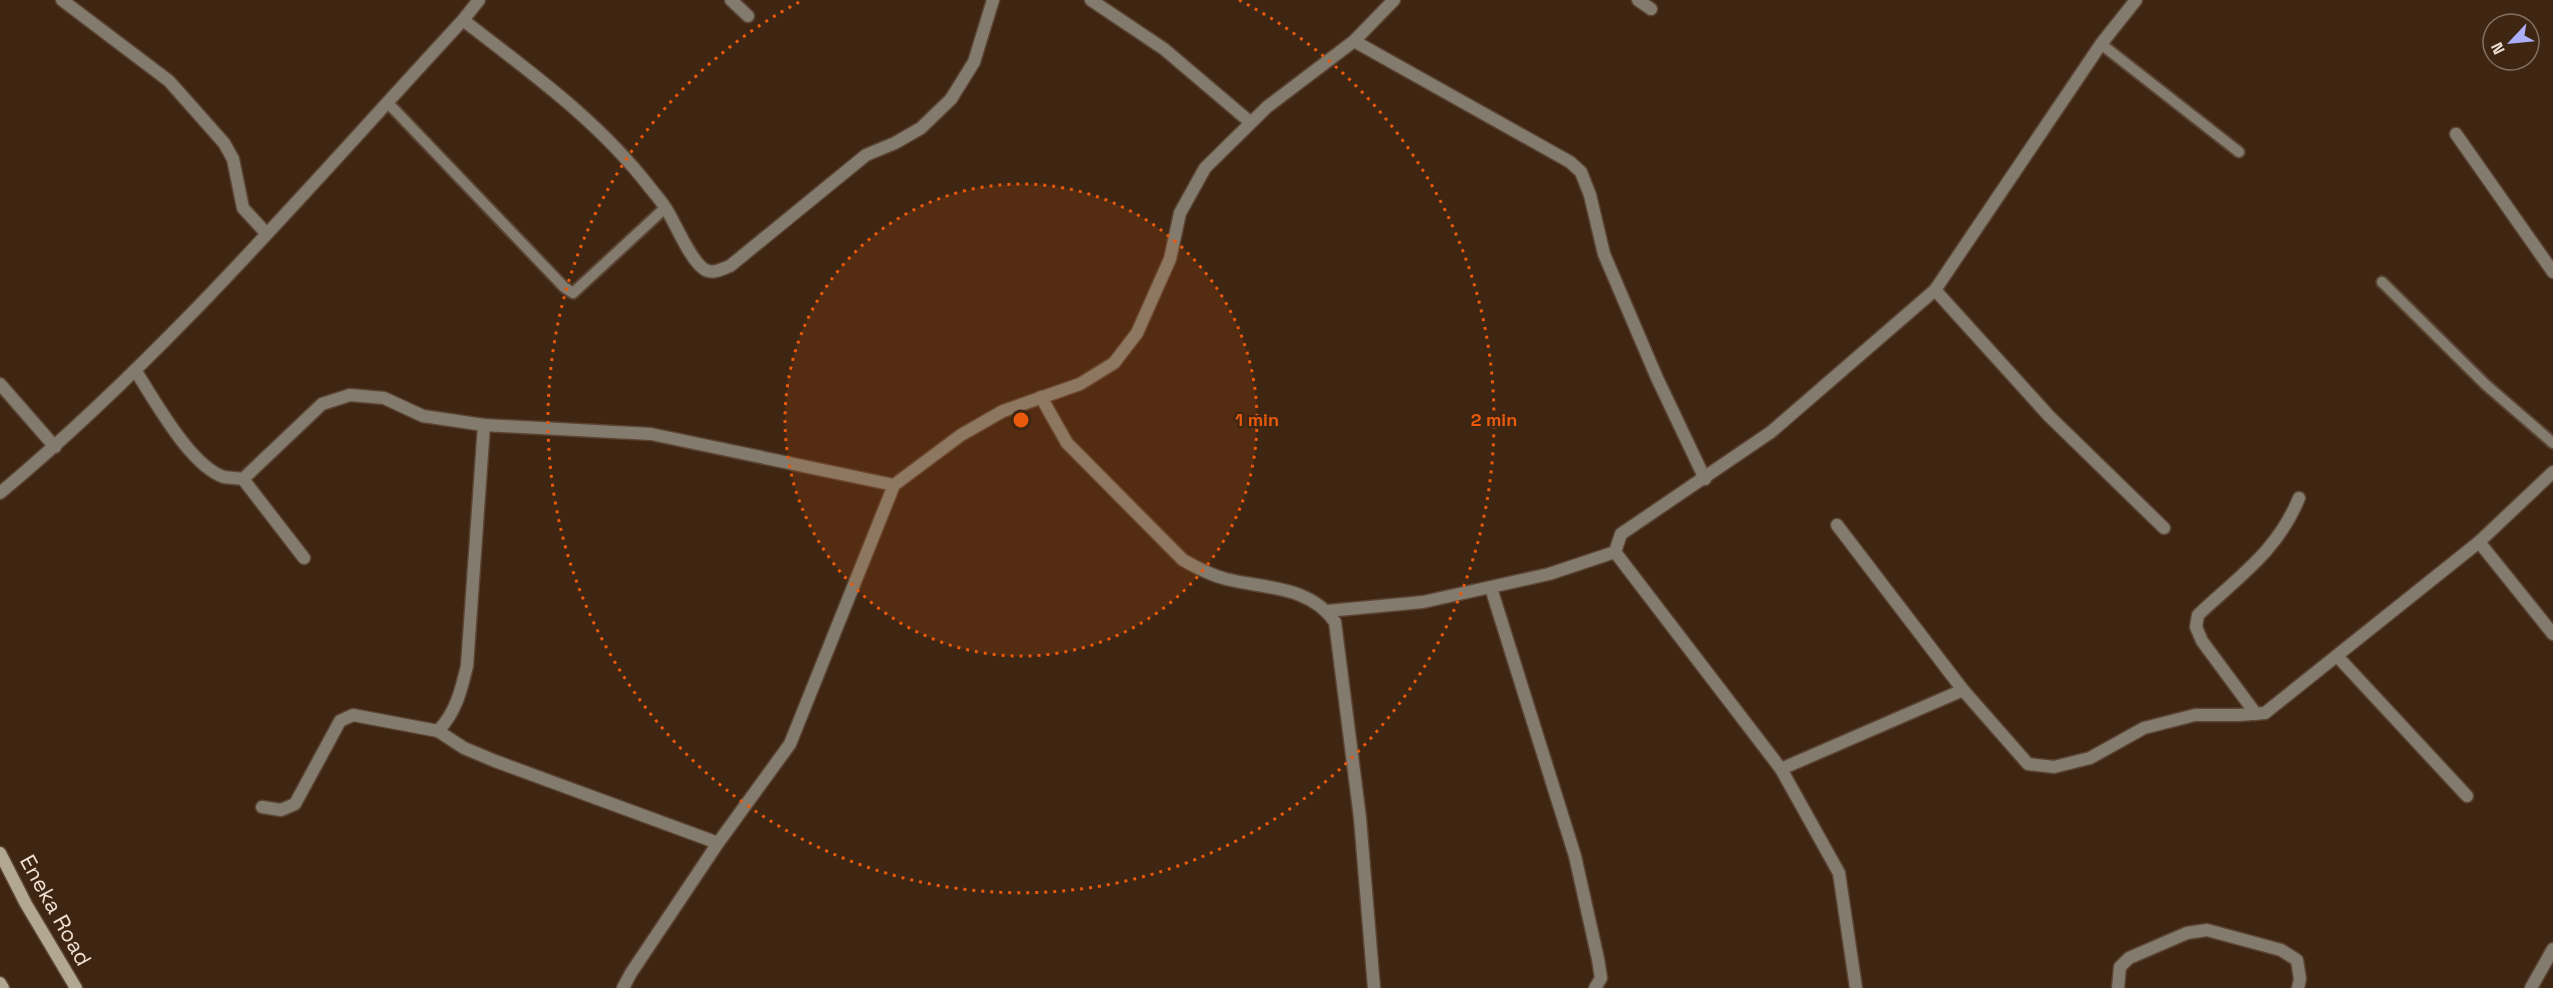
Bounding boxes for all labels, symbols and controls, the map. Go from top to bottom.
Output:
north arrow [2481,12,2541,72]
text: N [2486,39,2510,58]
text: 1 min [1235,408,1279,431]
text: 2 min [1471,408,1517,431]
centre of rings [1011,410,1031,430]
street label: Eneka Road [14,850,98,970]

